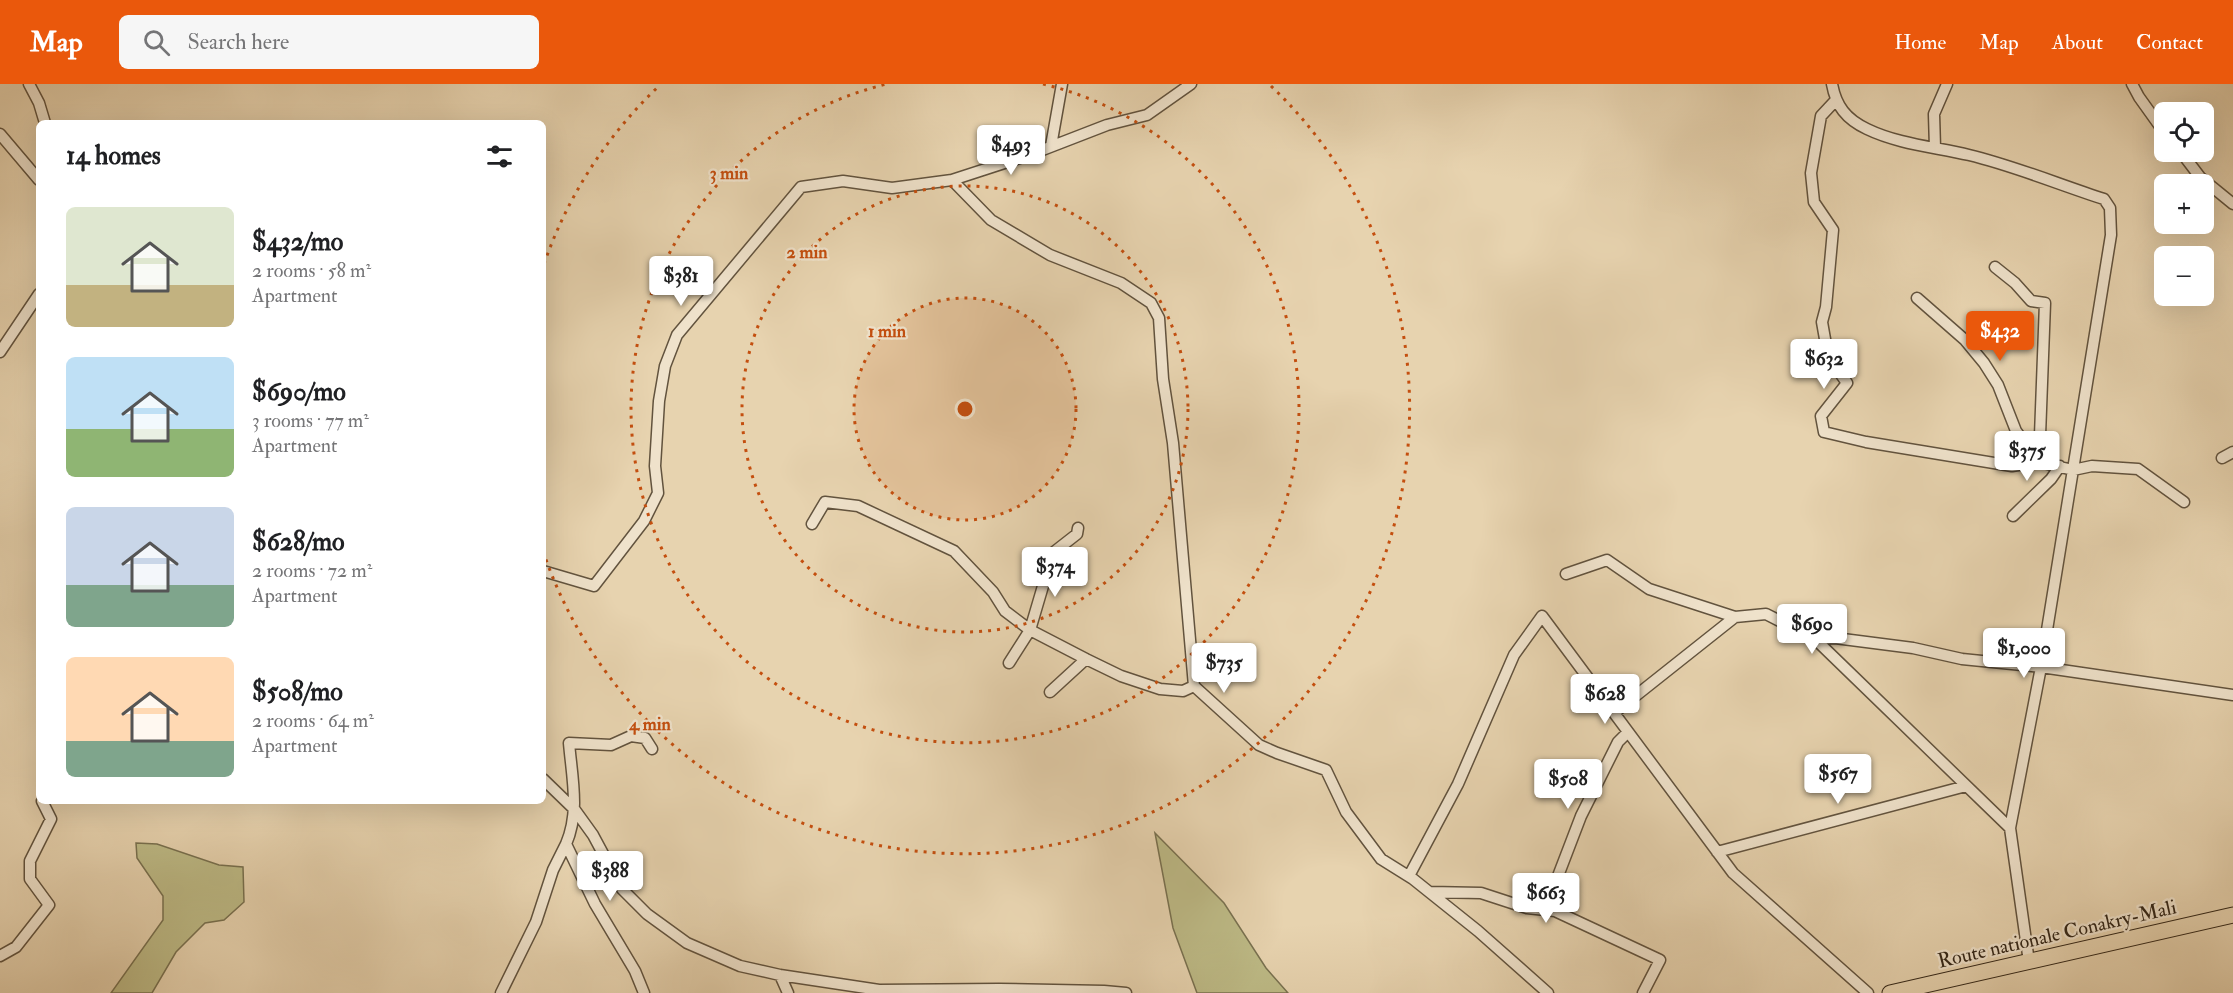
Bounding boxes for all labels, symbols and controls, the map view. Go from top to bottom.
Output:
search box [119,15,539,69]
text: Map [30,25,83,60]
icon: search [140,26,173,59]
text: Search here [188,28,289,56]
text: Home [1894,29,1946,56]
text: Map [1979,29,2019,56]
text: About [2052,29,2103,56]
text: Contact [2136,29,2203,56]
map controls [2154,102,2214,306]
button: locate [2154,102,2214,162]
pin: $493 [975,125,1047,176]
text: $493 [991,132,1031,157]
text: 14 homes [66,140,161,172]
icon: filters [483,140,516,173]
text: 3 min [710,162,749,185]
button: + [2154,174,2214,234]
text: $432/mo [252,226,343,258]
icon: home [114,231,186,303]
text: 2 min [787,241,828,264]
button: − [2154,246,2214,306]
pin: $381 [645,256,717,307]
text: 2 rooms · 58 m² [252,258,371,283]
text: $381 [663,263,699,288]
text: Apartment [252,283,337,308]
pin: $432 [1964,311,2036,362]
text: $432 [1980,318,2020,343]
text: 1 min [868,320,907,343]
pin: $632 [1788,339,1860,390]
text: $632 [1804,346,1844,371]
text: $690/mo [252,376,346,408]
icon: home [114,381,186,453]
centre of rings [955,399,975,419]
text: 3 rooms · 77 m² [252,408,369,433]
pin: $375 [1991,431,2063,482]
text: Apartment [252,433,337,458]
text: $375 [2009,438,2045,463]
text: $628/mo [252,526,345,558]
icon: home [114,531,186,603]
pin: $374 [1019,547,1091,598]
text: $374 [1036,554,1074,579]
text: 2 rooms · 72 m² [252,558,372,583]
text: Apartment [252,583,337,608]
pin: $690 [1776,604,1848,655]
text: $690 [1791,611,1833,636]
pin: $1,000 [1975,628,2073,679]
text: $1,000 [1997,635,2051,660]
pin: $735 [1188,643,1260,694]
text: $735 [1206,650,1242,675]
pin: $628 [1569,674,1641,725]
text: $508/mo [252,676,343,708]
icon: home [114,681,186,753]
text: $628 [1585,681,1625,706]
text: 2 rooms · 64 m² [252,708,374,733]
text: 4 min [628,713,671,736]
text: Apartment [252,733,337,758]
pin: $567 [1802,754,1874,805]
pin: $508 [1532,759,1604,810]
text: $567 [1818,761,1858,786]
text: $508 [1548,766,1588,791]
pin: $388 [574,851,646,902]
text: $388 [591,858,629,883]
pin: $663 [1510,873,1582,924]
text: $663 [1526,880,1566,905]
street label: Route nationale Conakry-Mali [1935,894,2179,974]

